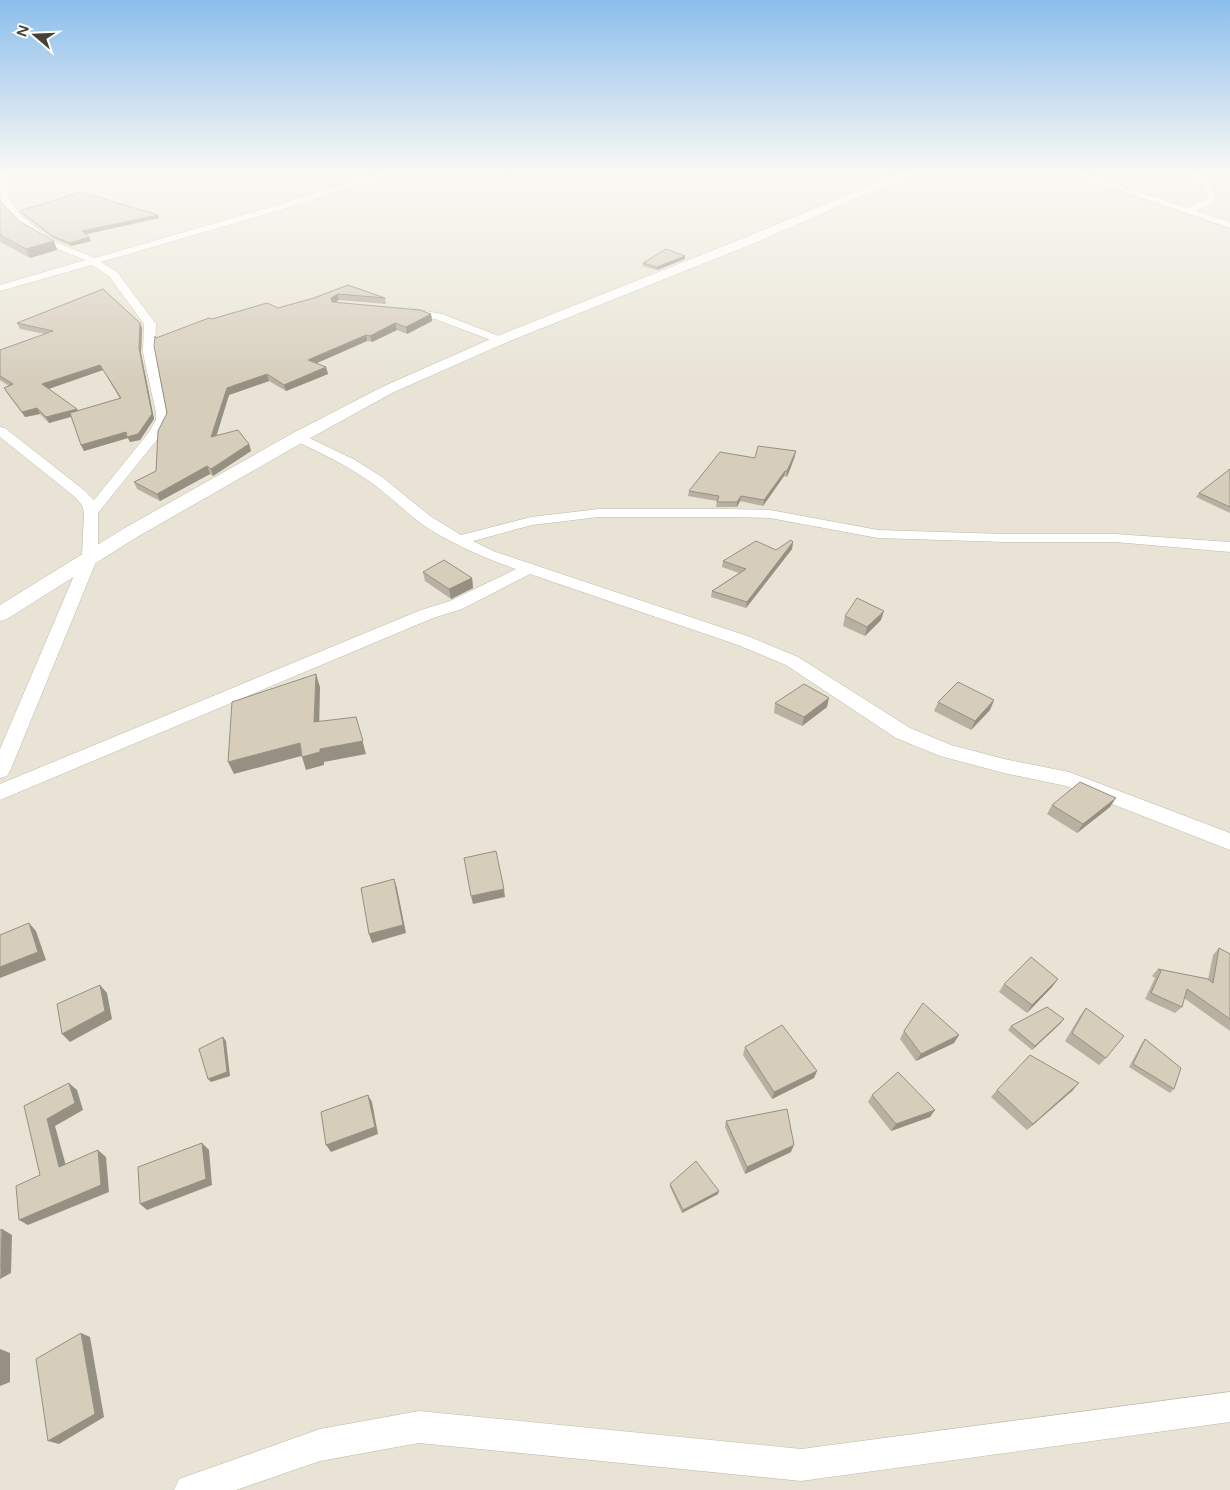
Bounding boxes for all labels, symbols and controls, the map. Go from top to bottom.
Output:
north arrow [10,10,60,60]
text: N [13,23,33,39]

